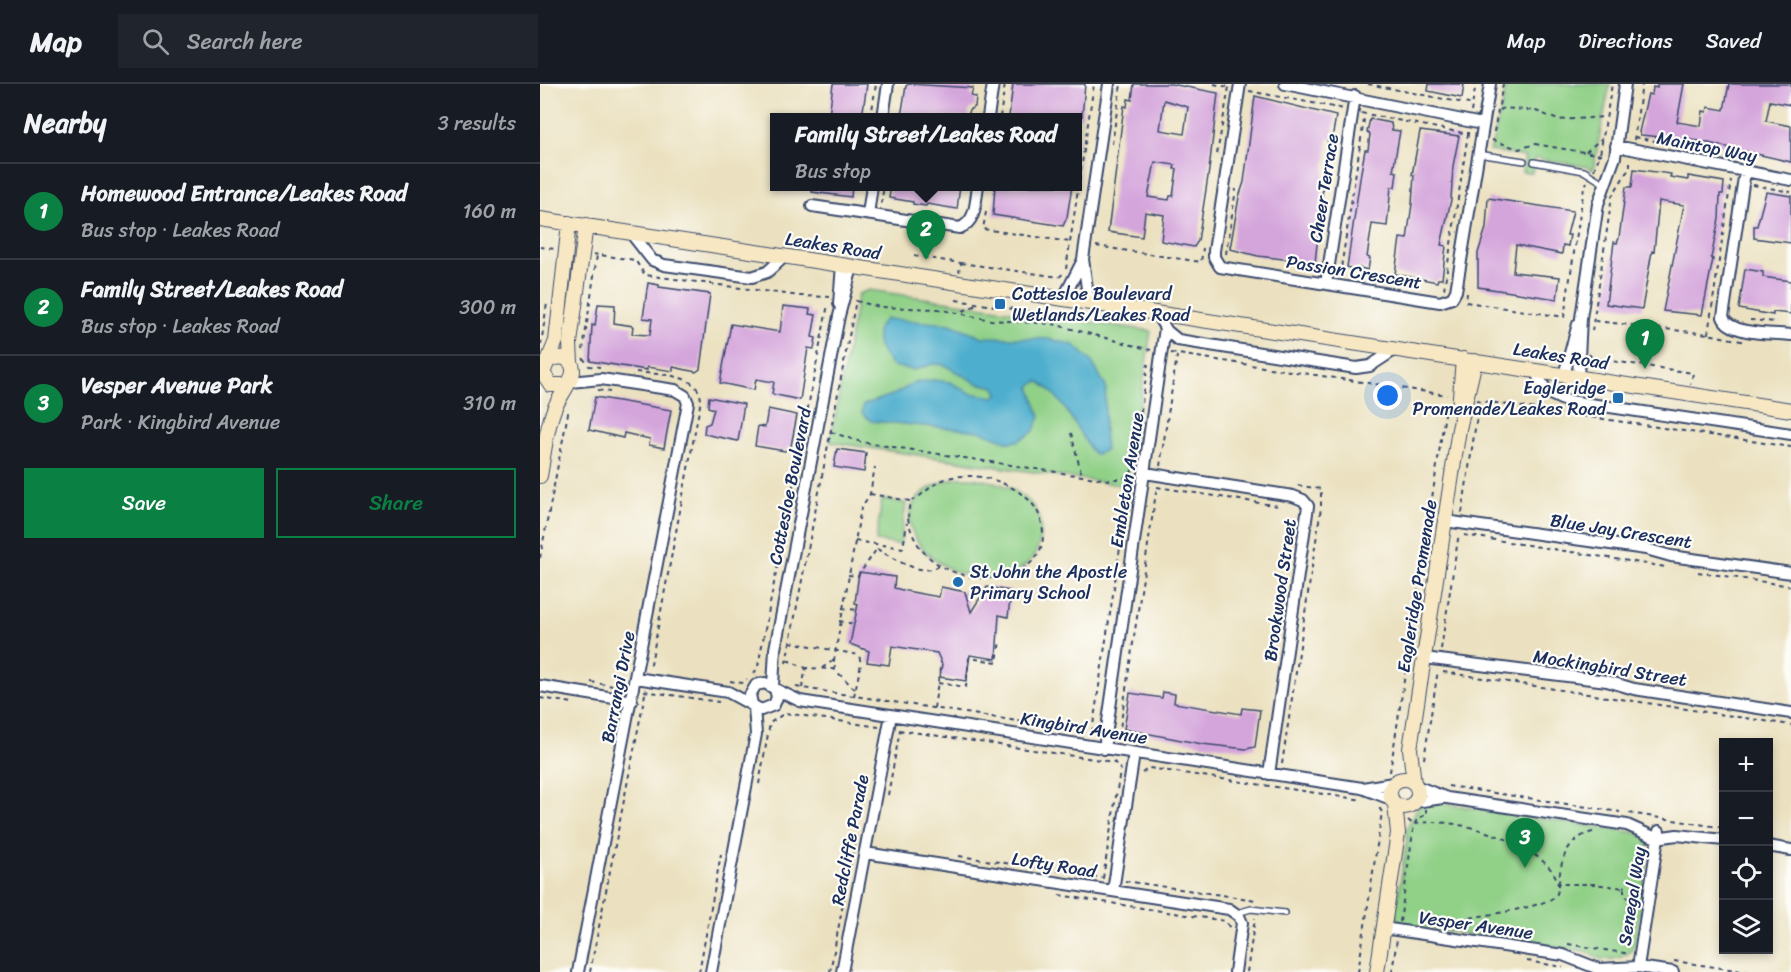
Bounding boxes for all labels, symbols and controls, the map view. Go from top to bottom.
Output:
search box [118,14,538,68]
text: Map [30,17,82,66]
text: Search here [187,22,303,61]
text: Map [1507,22,1545,60]
text: Directions [1578,22,1673,60]
text: Saved [1706,22,1761,60]
icon: search [139,25,172,58]
text: Nearby [24,100,106,146]
text: 3 results [438,106,516,141]
popup [770,113,1082,191]
text: Family Street/Leakes Road [795,115,1057,154]
street label: Maintop Way [1654,122,1761,173]
street label: Cheer Terrace [1300,131,1348,245]
text: Bus stop [795,154,871,189]
text: Homewood Entrance/Leakes Road [81,174,407,213]
text: 1 [39,194,48,229]
text: 160 m [463,194,516,229]
pin: 2 [906,210,946,260]
text: Bus stop · Leakes Road [81,213,280,248]
street label: Leakes Road [783,223,885,270]
street label: Passion Crescent [1284,245,1424,299]
text: Family Street/Leakes Road [81,270,343,309]
place label: Cottesloe Boulevard Wetlands/Leakes Road [1012,278,1192,331]
text: 2 [38,290,49,325]
text: 300 m [459,290,516,325]
marker: Cottesloe Boulevard Wetlands/Leakes Road [993,297,1007,311]
text: Bus stop · Leakes Road [81,309,280,344]
pin: 1 [1626,320,1664,369]
street label: Leakes Road [1511,333,1613,380]
text: Vesper Avenue Park [81,366,272,405]
place label: Eagleridge Promenade/Leakes Road [1413,372,1607,425]
your location [1373,381,1402,410]
text: 3 [38,386,49,421]
text: 310 m [463,386,516,421]
marker: Eagleridge Promenade/Leakes Road [1611,391,1625,405]
street label: Cottesloe Boulevard [759,403,821,567]
text: Park · Kingbird Avenue [81,405,280,440]
street label: Embleton Avenue [1101,410,1153,550]
button: Save [24,468,264,538]
button: Share [276,468,516,538]
street label: Eagleridge Promenade [1388,497,1446,675]
street label: Blue Jay Crescent [1548,504,1694,558]
street label: Brookwood Street [1254,517,1306,663]
place label: St John the Apostle Primary School [970,556,1127,609]
marker: St John the Apostle Primary School [951,575,965,589]
street label: Barrangi Drive [591,628,645,746]
street label: Mockingbird Street [1531,640,1689,696]
street label: Kingbird Avenue [1018,702,1150,754]
map controls [1719,738,1773,954]
button: + [1719,738,1773,792]
street label: Redcliffe Parade [822,772,878,908]
button: − [1719,792,1773,846]
pin: 3 [1506,818,1544,868]
street label: Lofty Road [1009,843,1100,888]
street label: Senegal Way [1608,844,1656,948]
button: locate [1719,846,1773,900]
button: layers [1719,900,1773,954]
street label: Vesper Avenue [1417,901,1535,949]

